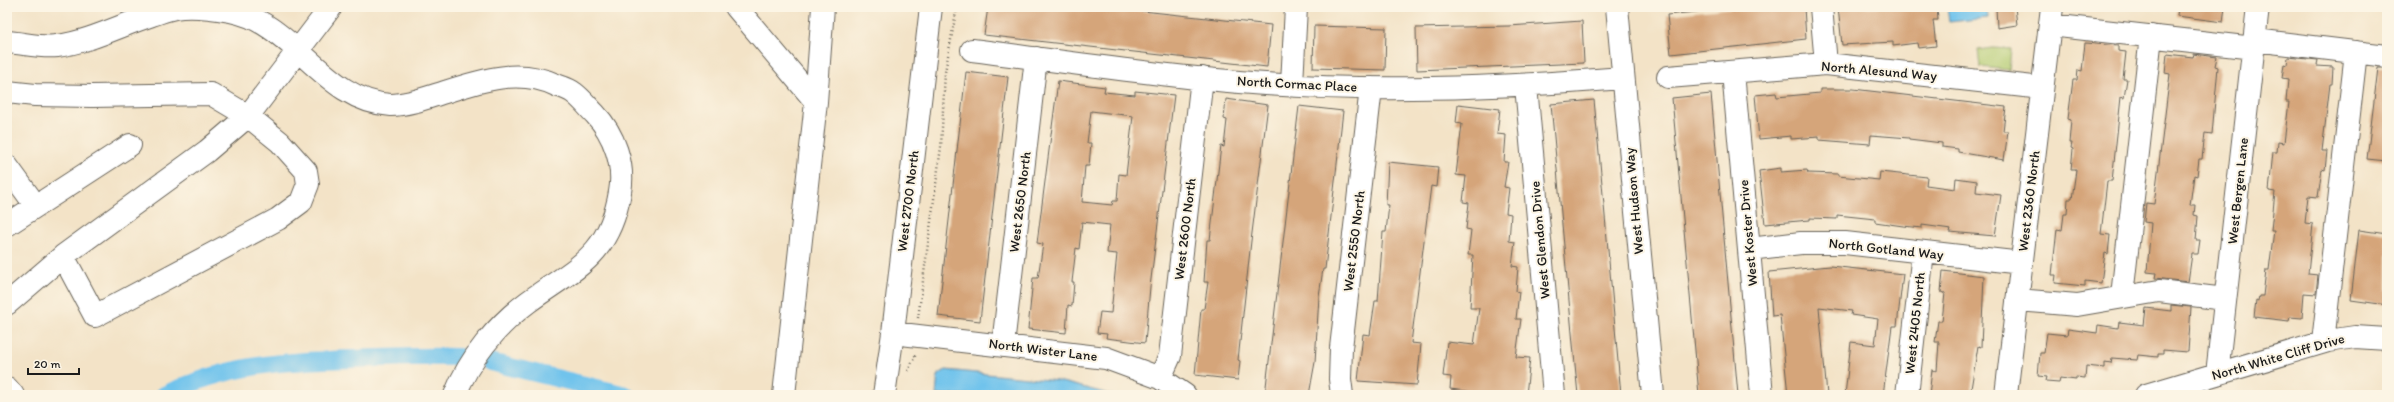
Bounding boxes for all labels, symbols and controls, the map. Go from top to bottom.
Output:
street label: North Alesund Way [1820,57,1938,85]
street label: North Cormac Place [1237,72,1358,96]
street label: West Bergen Lane [2224,136,2252,245]
street label: West Hudson Way [1621,147,1647,255]
street label: West 2700 North [893,149,923,253]
street label: West 2360 North [2014,149,2044,253]
street label: West 2650 North [1005,150,1035,253]
street label: West 2600 North [1170,176,1200,281]
street label: West Koster Drive [1735,179,1761,287]
street label: West Glendon Drive [1526,180,1554,300]
street label: West 2550 North [1339,189,1369,292]
street label: North Gotland Way [1828,235,1945,264]
street label: West 2405 North [1901,271,1929,375]
street label: North White Cliff Drive [2210,330,2347,384]
street label: North Wister Lane [988,335,1099,365]
scale bar [28,350,79,376]
text: 20 m [34,357,61,371]

